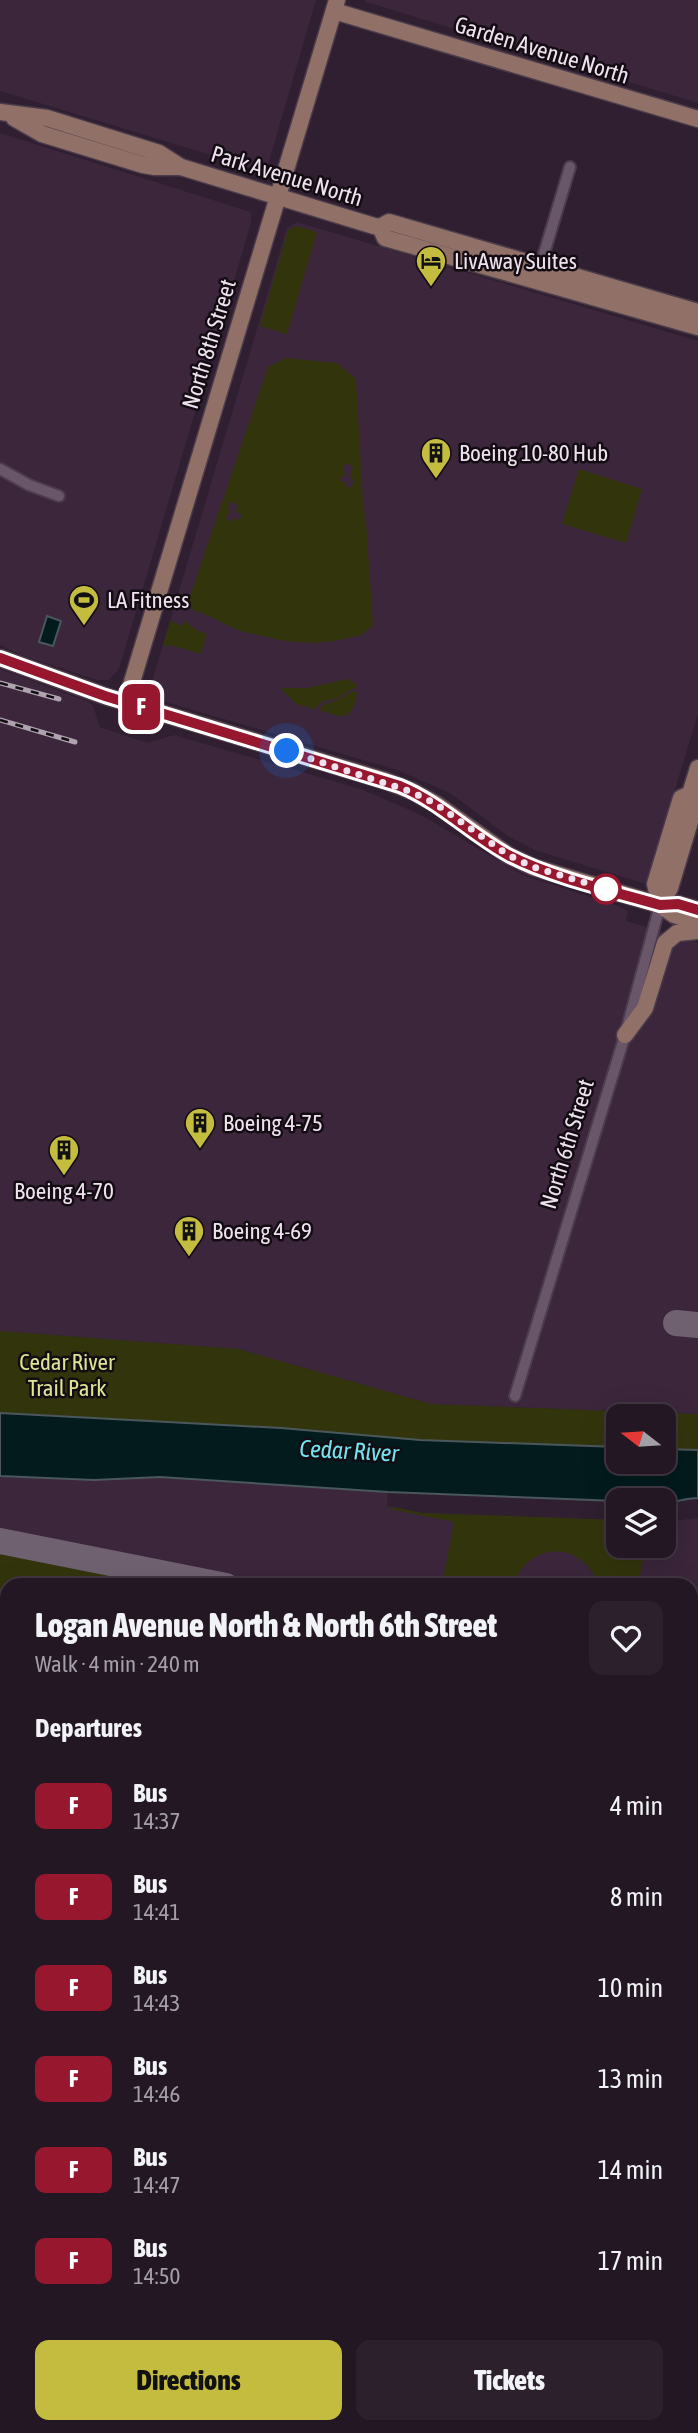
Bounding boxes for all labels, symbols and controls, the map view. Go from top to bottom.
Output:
street label: Garden Avenue North [452,11,632,89]
street label: Park Avenue North [208,141,366,211]
hotel icon: LivAway Suites [414,244,448,288]
place label: LivAway Suites [454,248,577,274]
street label: North 8th Street [177,276,241,412]
building icon: Boeing 10-80 Hub [419,436,453,480]
place label: Boeing 10-80 Hub [459,440,608,466]
sports icon: LA Fitness [67,583,101,627]
place label: LA Fitness [107,587,189,613]
line badge: F [118,684,164,730]
text: F [136,693,146,720]
your location [269,733,304,768]
unlabelled marker [591,874,621,904]
street label: North 6th Street [535,1076,599,1212]
building icon: Boeing 4-75 [183,1106,217,1150]
place label: Boeing 4-75 [223,1110,323,1136]
building icon: Boeing 4-70 [47,1133,81,1177]
place label: Boeing 4-70 [14,1178,114,1204]
building icon: Boeing 4-69 [172,1214,206,1258]
place label: Boeing 4-69 [212,1218,312,1244]
park label: Cedar River Trail Park [19,1349,116,1401]
north arrow [606,1404,676,1474]
map controls [606,1404,676,1558]
water label: Cedar River [299,1434,400,1467]
button: layers [606,1488,676,1558]
button: heart [589,1601,663,1675]
text: Logan Avenue North & North 6th Street [35,1606,497,1644]
text: Walk · 4 min · 240 m [35,1651,199,1677]
text: Departures [35,1713,142,1743]
text: Bus [133,1778,167,1808]
text: 4 min [610,1791,663,1821]
text: F [69,1792,78,1819]
text: 14:37 [133,1808,180,1834]
text: Bus [133,1869,167,1899]
text: 8 min [610,1882,663,1912]
text: F [69,1883,78,1910]
text: 14:41 [133,1899,180,1925]
text: Bus [133,1960,167,1990]
text: 10 min [598,1973,663,2003]
text: F [69,1974,78,2001]
text: 14:43 [133,1990,180,2016]
text: Bus [133,2051,167,2081]
text: 13 min [598,2064,663,2094]
text: F [69,2065,78,2092]
text: 14:46 [133,2081,180,2107]
text: Bus [133,2142,167,2172]
text: 14 min [598,2155,663,2185]
text: F [69,2156,78,2183]
text: 14:47 [133,2172,180,2198]
text: Bus [133,2233,167,2263]
text: 17 min [598,2246,663,2276]
text: F [69,2247,78,2274]
text: 14:50 [133,2263,180,2289]
button: Directions [35,2340,342,2420]
button: Tickets [356,2340,663,2420]

